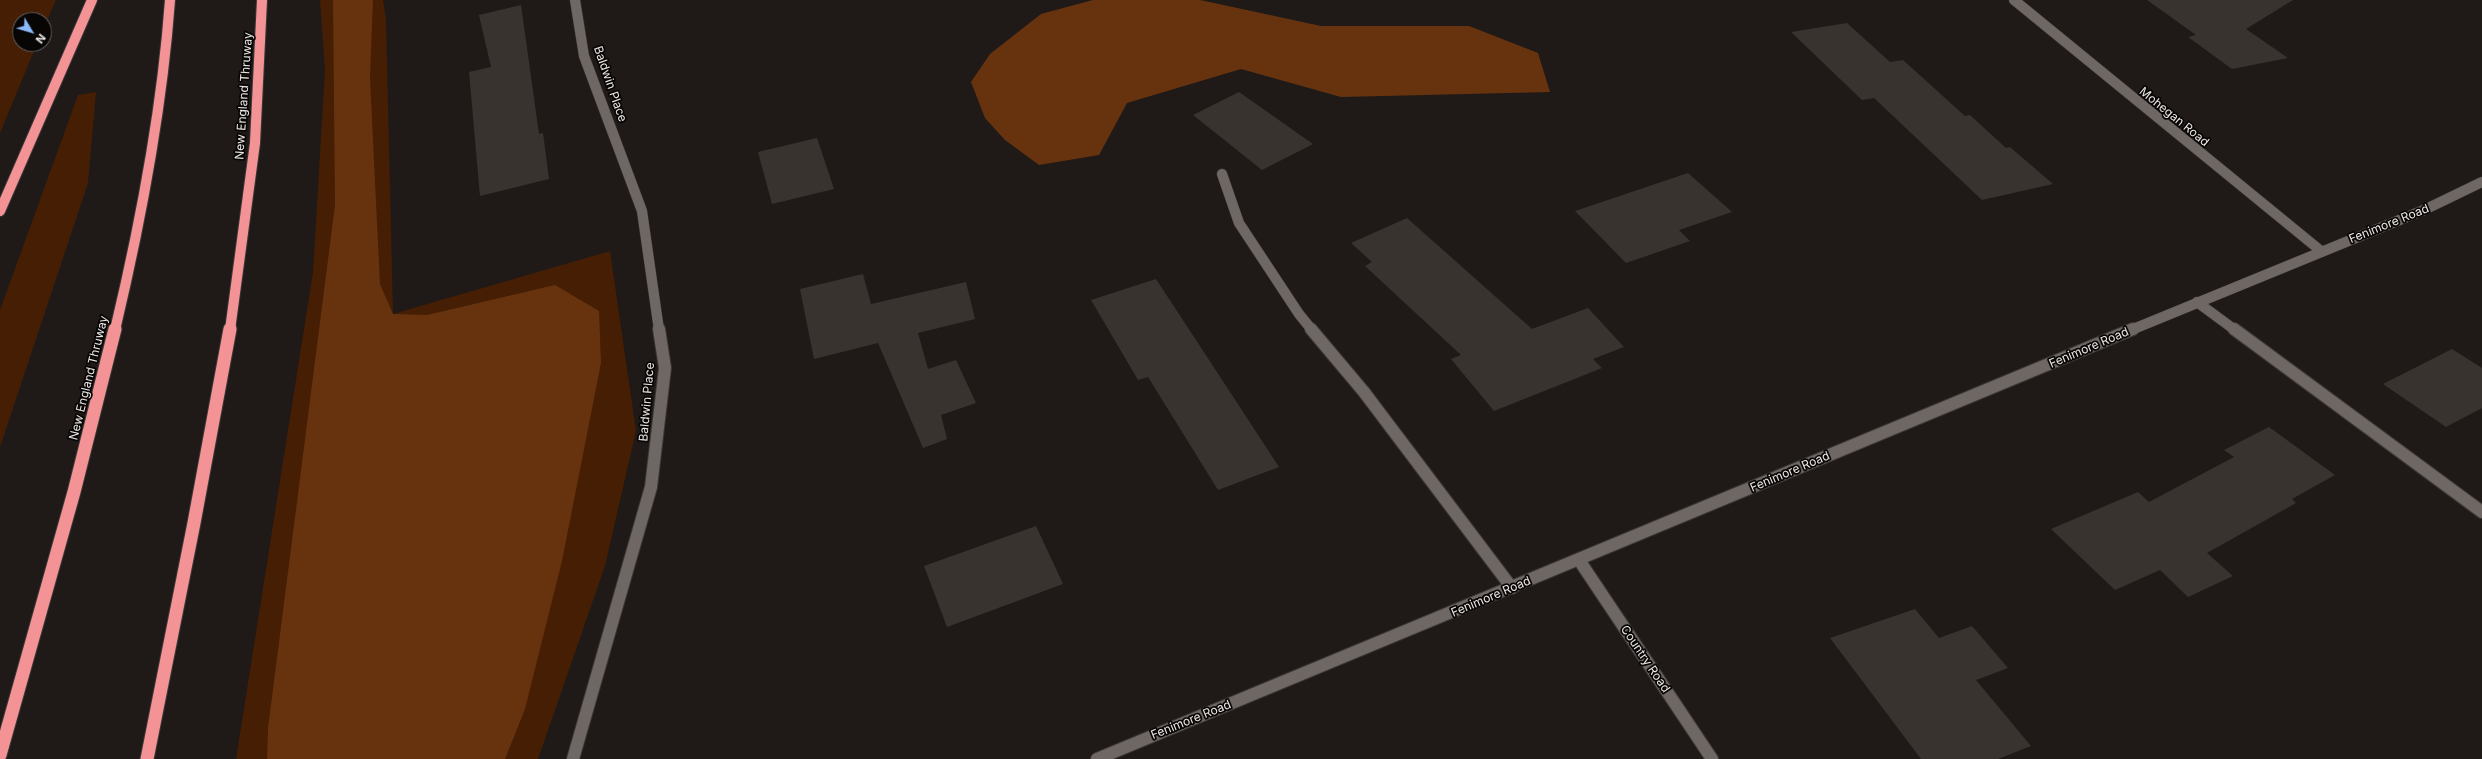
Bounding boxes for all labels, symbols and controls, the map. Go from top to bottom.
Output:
north arrow [12,12,52,52]
text: N [33,31,49,46]
street label: New England Thruway [232,32,256,160]
street label: Baldwin Place [590,44,630,124]
street label: Mohegan Road [2136,84,2212,150]
street label: Fenimore Road [2347,201,2431,247]
street label: New England Thruway [67,314,111,442]
street label: Fenimore Road [2047,325,2131,371]
street label: Baldwin Place [636,362,658,442]
street label: Fenimore Road [1748,449,1832,495]
street label: Fenimore Road [1449,574,1533,620]
street label: Country Road [1617,623,1673,695]
street label: Fenimore Road [1149,697,1233,743]

